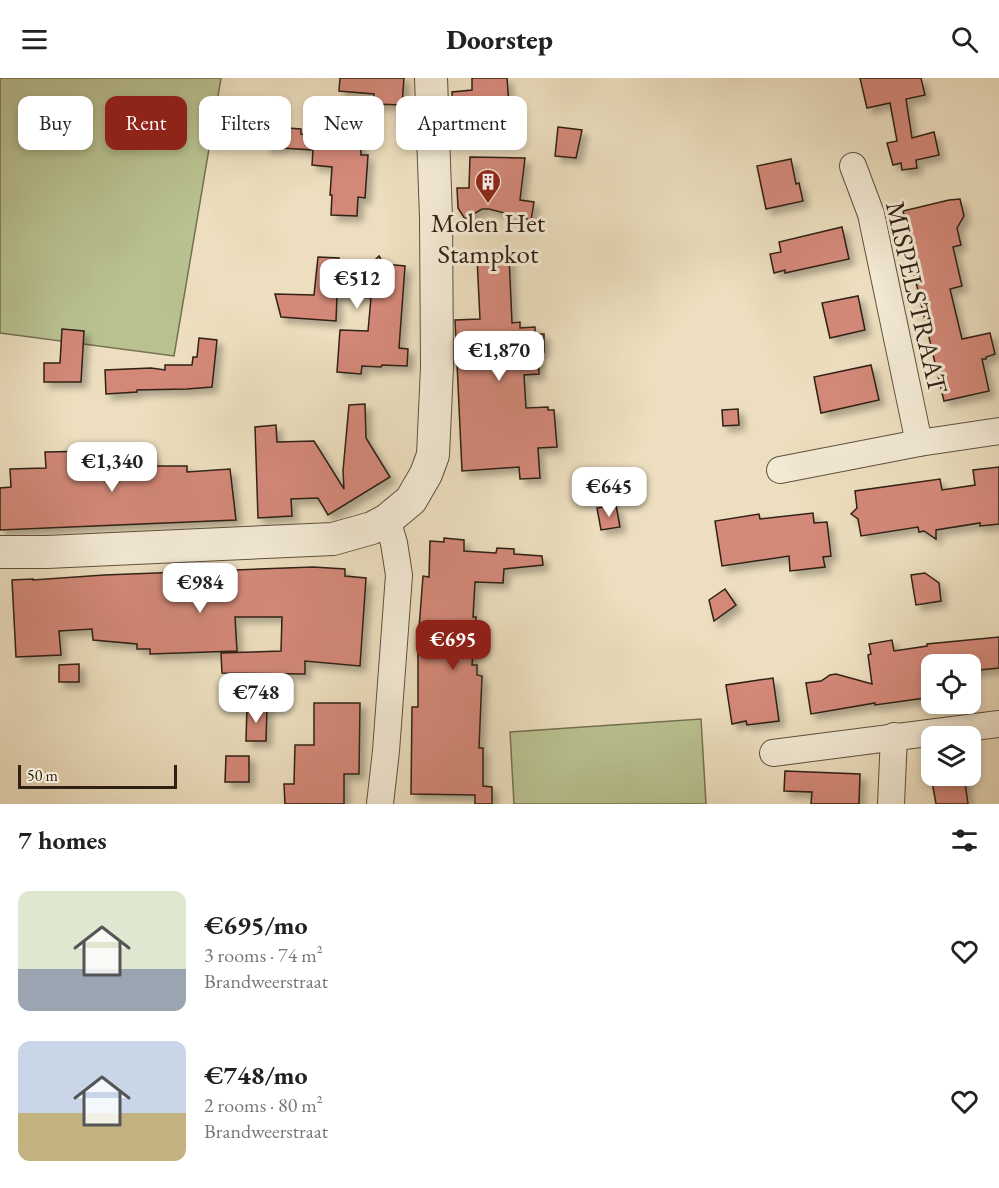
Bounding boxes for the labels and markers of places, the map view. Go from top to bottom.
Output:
building icon: Molen Het Stampkot [473,167,503,205]
place label: Molen Het Stampkot [431,205,546,271]
pin: €512 [321,259,393,310]
pin: €1,870 [450,331,548,382]
pin: €1,340 [63,442,161,493]
pin: €645 [573,467,645,518]
pin: €984 [164,563,236,614]
pin: €695 [417,620,489,671]
pin: €748 [220,673,292,724]

